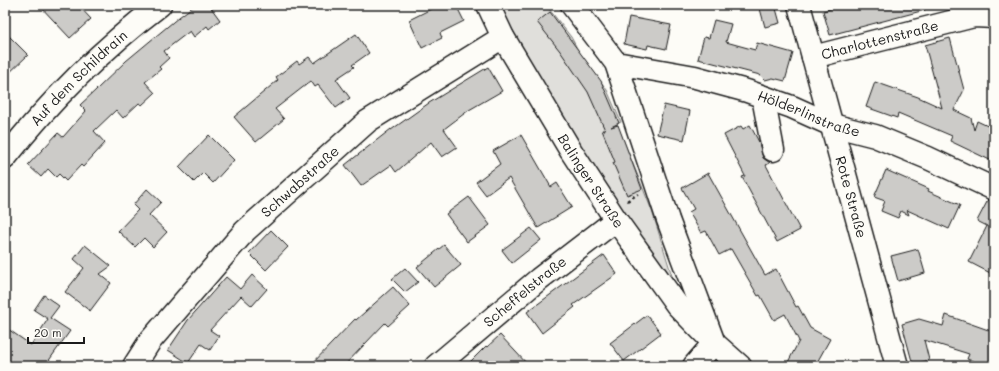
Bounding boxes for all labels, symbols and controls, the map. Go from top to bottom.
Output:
street label: Charlottenstraße [819,15,941,64]
street label: Auf dem Schildrain [26,25,131,130]
street label: Hölderlinstraße [755,86,862,141]
street label: Balinger Straße [554,130,629,232]
street label: Schwabstraße [257,141,343,221]
street label: Rote Straße [831,154,872,240]
street label: Scheffelstraße [479,251,570,331]
scale bar [28,319,84,345]
text: 20 m [34,324,62,340]

